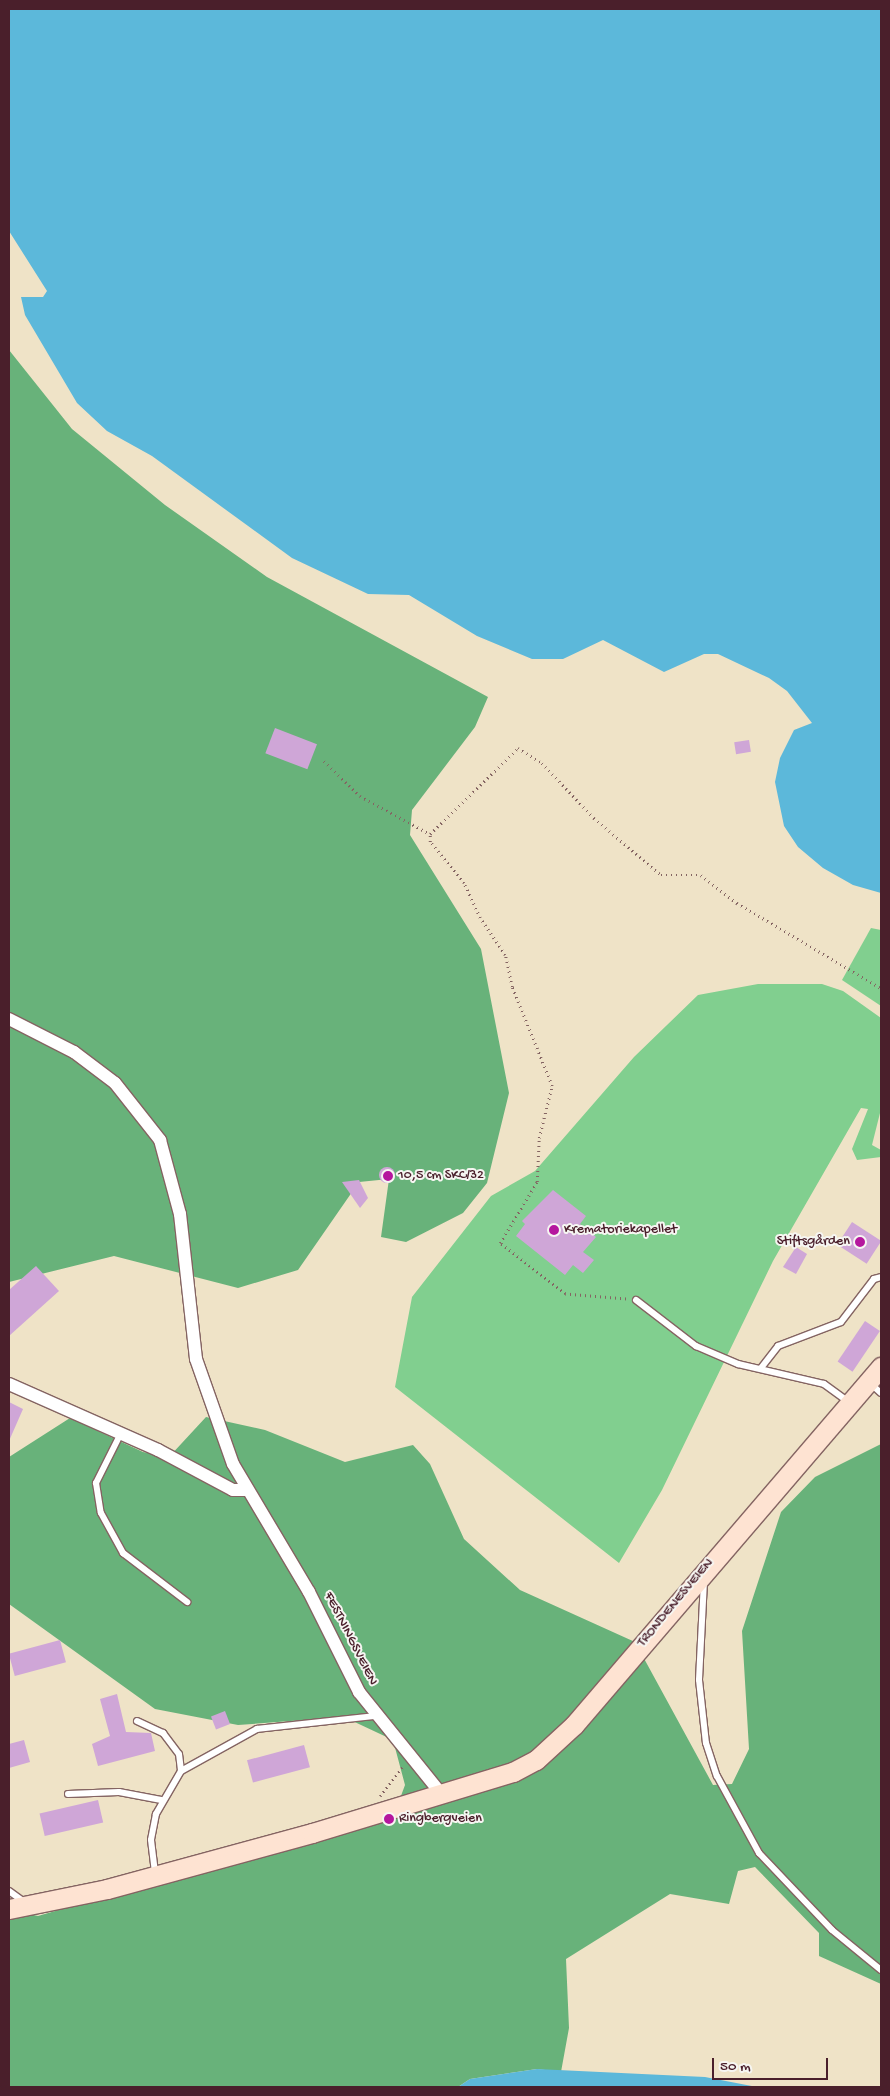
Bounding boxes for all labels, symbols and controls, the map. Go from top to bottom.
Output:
place label: 10,5 cm SKC/32 [398,1168,484,1184]
marker: 10,5 cm SKC/32 [382,1170,394,1182]
place label: Krematoriekapellet [564,1222,677,1238]
marker: Krematoriekapellet [548,1224,560,1236]
place label: Stiftsgården [777,1234,850,1250]
marker: Stiftsgården [854,1236,866,1248]
street label: TRONDENESVEIEN [634,1555,718,1651]
street label: FESTNINGSVEIEN [319,1590,381,1688]
place label: Ringbergveien [399,1811,482,1827]
marker: Ringbergveien [383,1813,395,1825]
scale bar [715,2048,831,2080]
text: 50 m [720,2058,751,2076]

